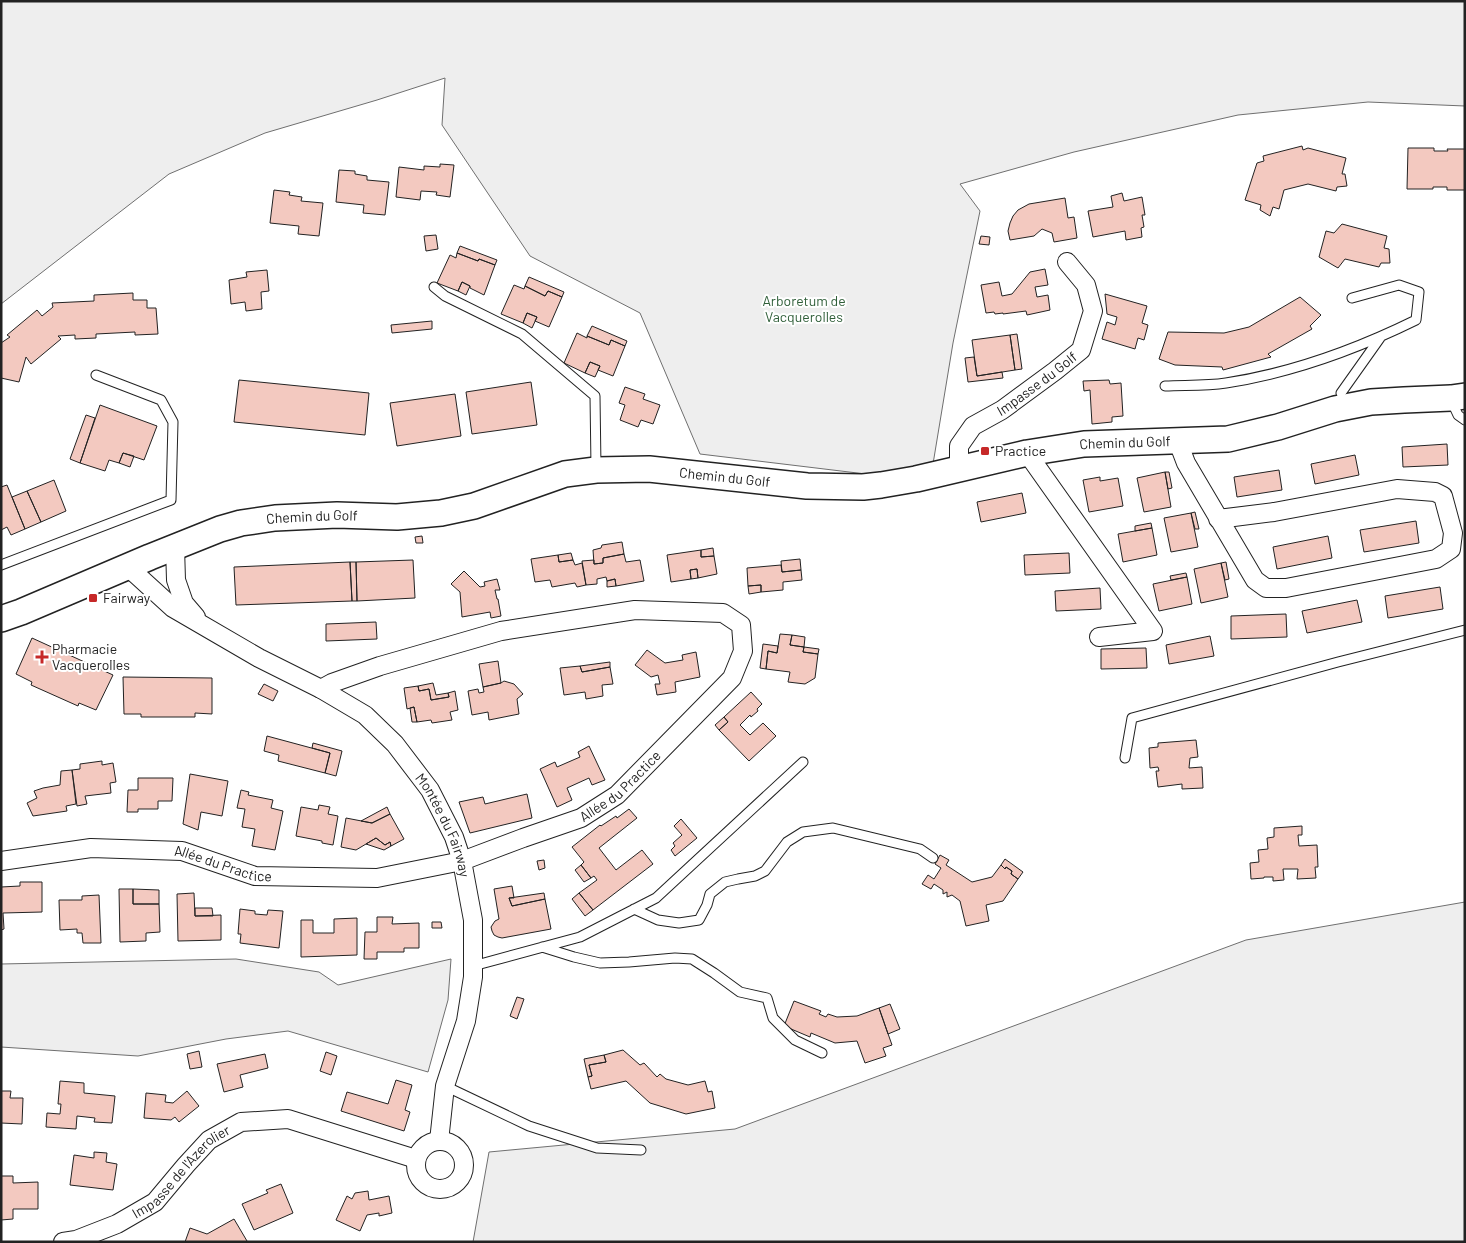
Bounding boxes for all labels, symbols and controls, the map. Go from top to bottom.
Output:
park label: Arboretum de Vacquerolles [762,292,846,325]
street label: Impasse du Golf [994,348,1080,419]
street label: Chemin du Golf [1078,432,1171,453]
place label: Practice [995,442,1046,459]
marker: Practice [979,445,991,457]
street label: Chemin du Golf [679,463,771,490]
street label: Chemin du Golf [265,506,358,527]
place label: Fairway [103,589,151,606]
marker: Fairway [87,592,99,604]
place label: Pharmacie Vacquerolles [52,640,130,673]
marker: Pharmacie Vacquerolles [36,651,48,663]
street label: Allée du Practice [576,747,664,825]
street label: Montée du Fairway [412,770,474,879]
street label: Allée du Practice [174,842,272,884]
street label: Impasse de l'Azerolier [129,1121,233,1222]

